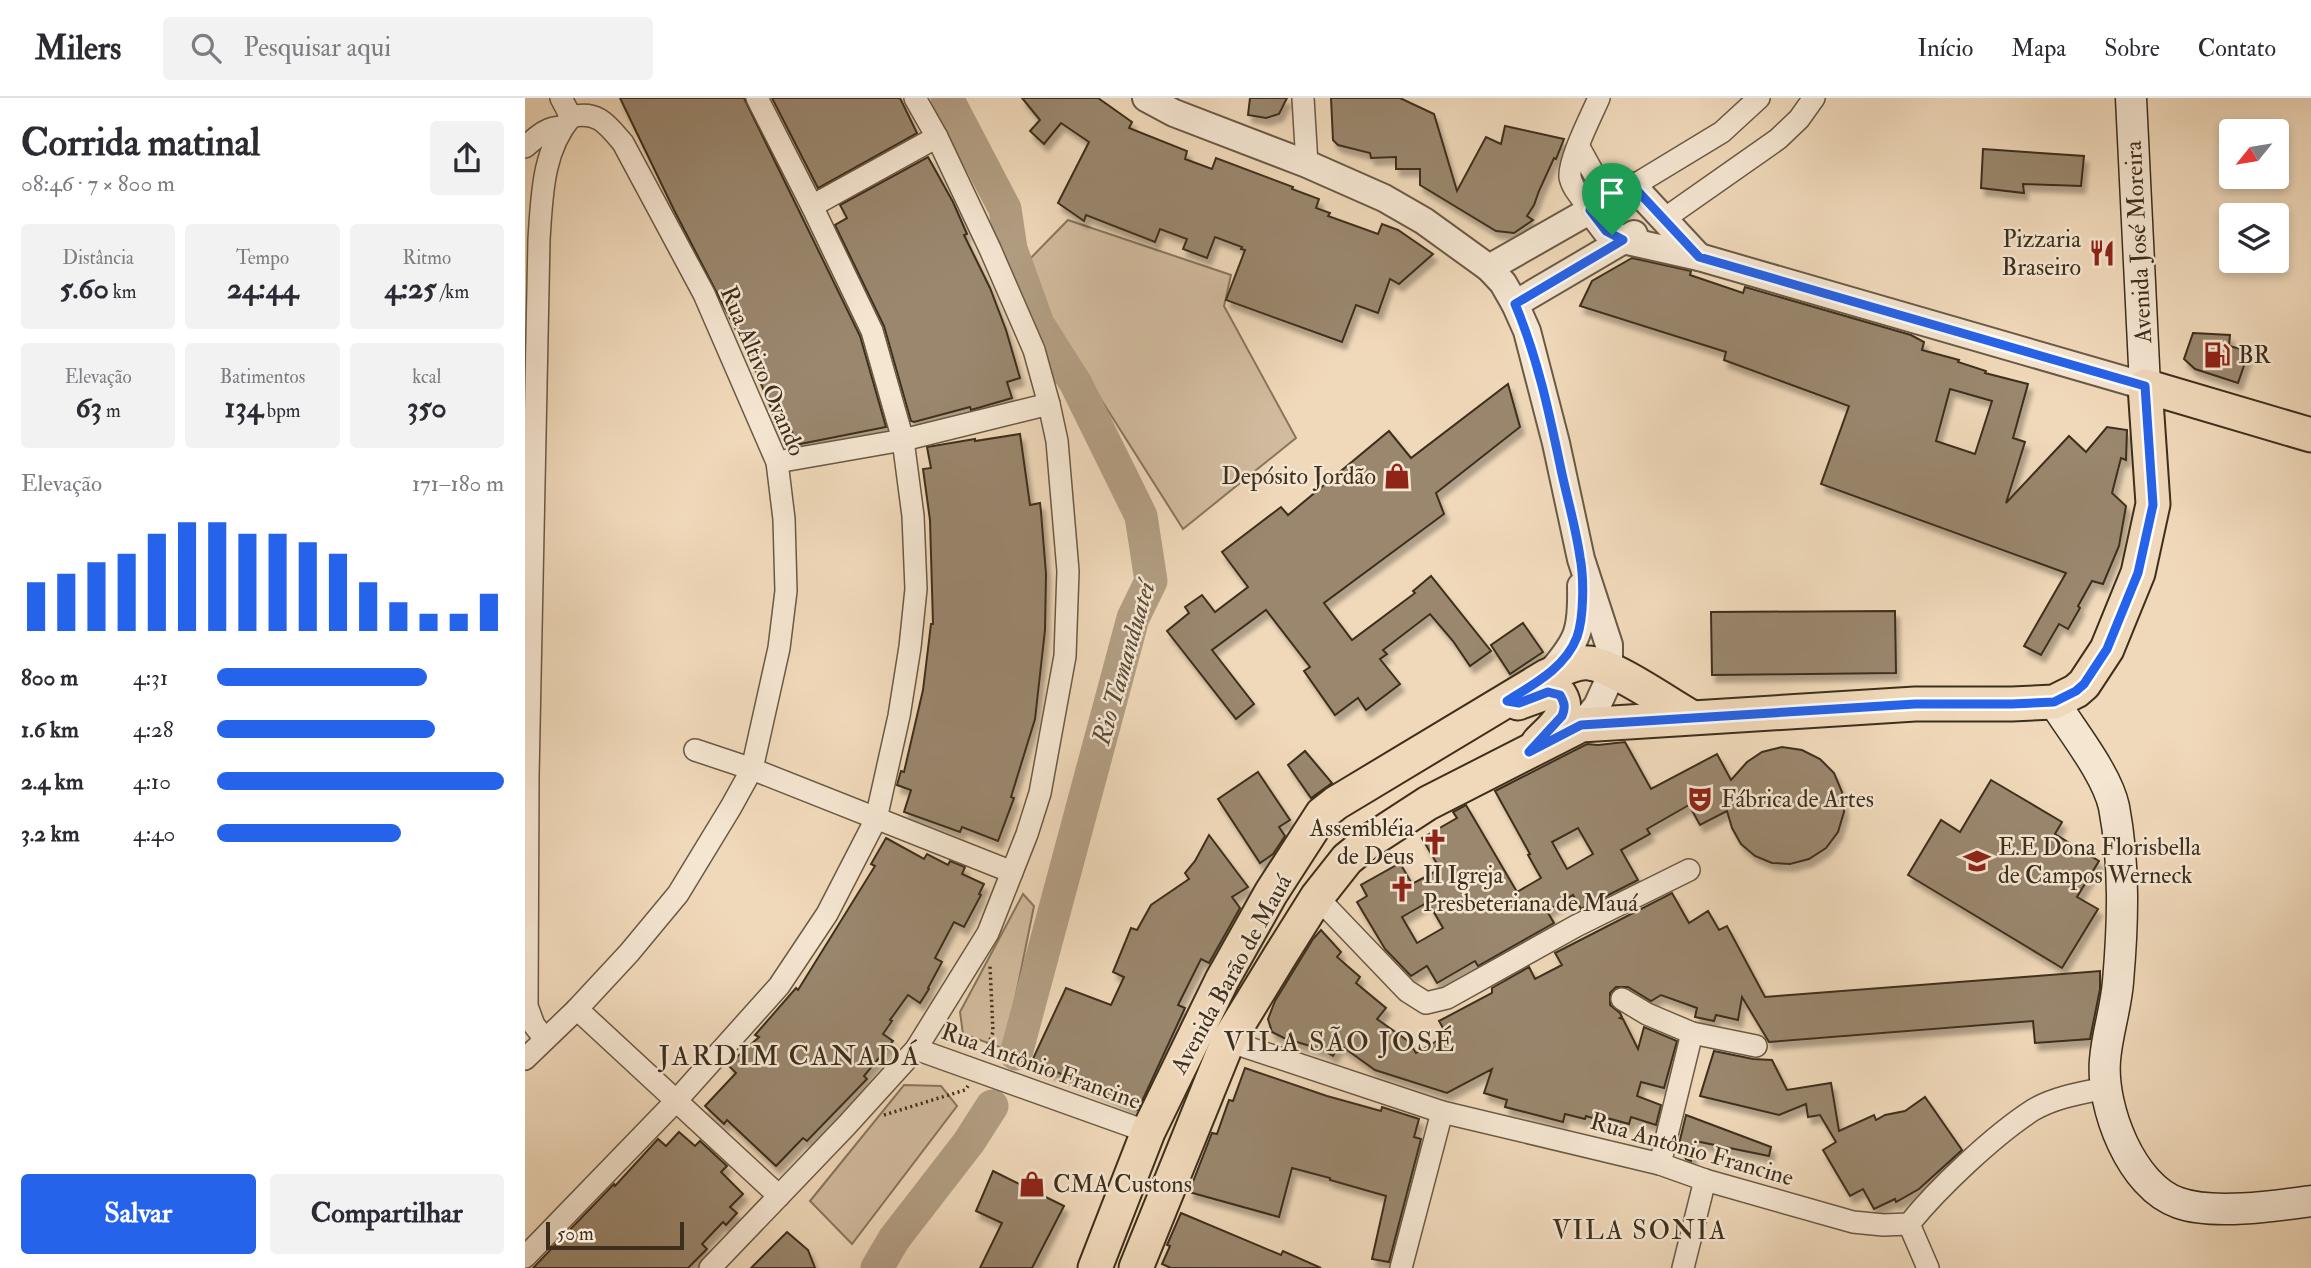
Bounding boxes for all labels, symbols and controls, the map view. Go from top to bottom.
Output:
search box [163,17,653,80]
text: Milers [35,28,121,69]
icon: search [187,29,225,67]
text: Pesquisar aqui [243,32,391,64]
text: Início [1917,33,1973,64]
text: Mapa [2011,33,2066,64]
text: Sobre [2104,33,2160,64]
text: Contato [2198,33,2276,64]
text: Corrida matinal [21,119,260,167]
north arrow [2219,119,2289,189]
map controls [2219,119,2289,273]
button: share [430,121,504,195]
street label: Avenida José Moreira [2118,139,2159,345]
pin [1582,163,1642,235]
text: 08:46 · 7 × 800 m [21,169,175,198]
icon: arrive [1593,174,1631,212]
button: layers [2219,203,2289,273]
place label: Pizzaria Braseiro [2002,224,2082,283]
restaurant icon: Pizzaria Braseiro [2087,238,2117,268]
text: Distância [63,246,134,270]
text: Tempo [236,246,289,270]
text: Ritmo [403,246,451,270]
text: 5.60 [60,270,109,307]
text: 24:44 [227,270,298,307]
text: 4:25 [385,270,436,307]
text: km [109,280,137,304]
text: /km [436,280,469,304]
street label: Rua Altivo Ovando [713,282,812,461]
fuel station icon: BR [2202,340,2232,370]
place label: BR [2238,340,2272,371]
text: Elevação [65,365,132,389]
text: Batimentos [220,365,305,389]
text: kcal [412,365,441,389]
text: 63 [75,389,102,426]
text: 134 [225,389,263,426]
text: 350 [407,389,447,426]
text: m [102,399,121,423]
text: bpm [263,399,300,423]
place label: Depósito Jordão [1221,461,1376,492]
shop icon: Depósito Jordão [1382,461,1412,491]
text: Elevação [21,469,102,498]
text: 171–180 m [412,469,504,498]
water label: Rio Tamanduateí [1085,574,1164,749]
text: 800 m [21,663,78,692]
text: 4:31 [133,663,168,692]
text: 1.6 km [21,715,79,744]
text: 4:28 [133,715,174,744]
text: 2.4 km [21,767,84,796]
text: 4:10 [133,767,171,796]
theatre icon: Fábrica de Artes [1685,784,1715,814]
place label: Fábrica de Artes [1721,784,1874,815]
place label: Assembléia de Deus [1309,813,1415,872]
text: 3.2 km [21,819,80,848]
text: 4:40 [133,819,175,848]
church icon: Assembléia de Deus [1420,827,1450,857]
place label: E.E Dona Florisbella de Campos Werneck [1998,832,2202,891]
school or university icon: E.E Dona Florisbella de Campos Werneck [1962,846,1992,876]
place label: II Igreja Presbeteriana de Mauá [1423,860,1639,919]
street label: Avenida Barão de Mauá [1163,868,1300,1080]
church icon: II Igreja Presbeteriana de Mauá [1387,874,1417,904]
street label: Rua Antônio Francine [937,1016,1145,1117]
district label: VILA SÃO JOSÉ [1224,1025,1456,1060]
district label: JARDIM CANADÁ [658,1039,921,1074]
street label: Rua Antônio Francine [1587,1106,1797,1193]
shop icon: CMA Custons [1017,1169,1047,1199]
place label: CMA Custons [1053,1169,1192,1200]
button: Salvar [21,1174,256,1254]
button: Compartilhar [270,1174,504,1254]
district label: VILA SONIA [1552,1215,1728,1247]
scale bar [546,1219,684,1251]
text: 50 m [557,1222,594,1246]

